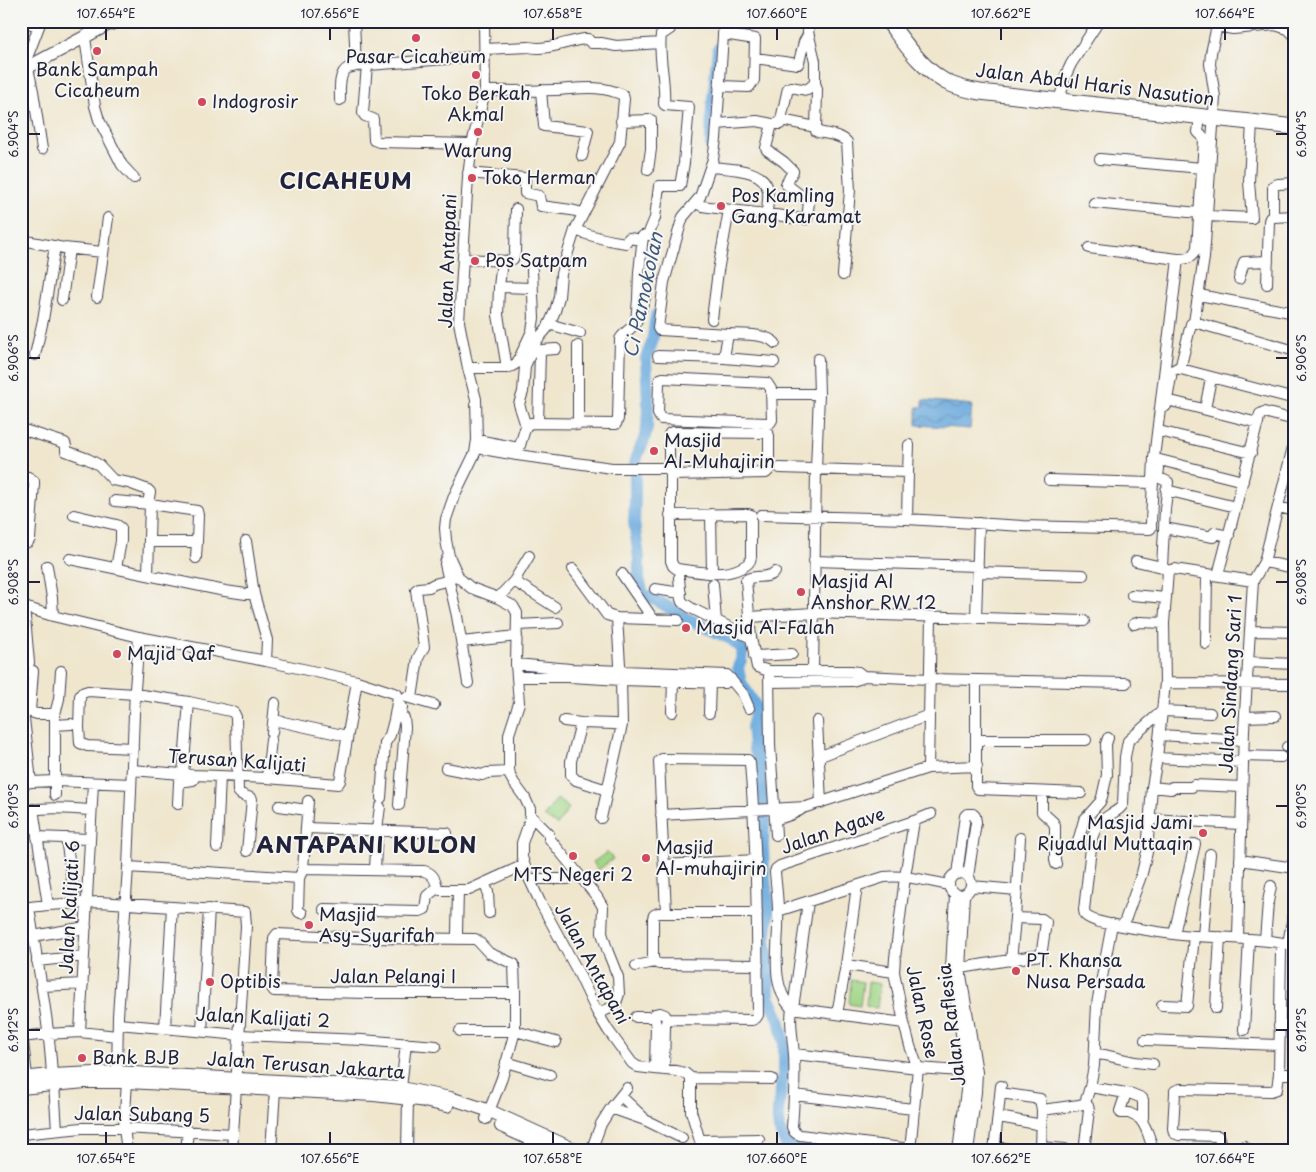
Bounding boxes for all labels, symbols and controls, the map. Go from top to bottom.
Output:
text: 107.654°E [76,4,136,22]
text: 107.656°E [301,4,359,22]
text: 107.658°E [523,4,583,22]
text: 107.660°E [747,4,807,22]
text: 107.662°E [971,4,1031,22]
text: 107.664°E [1195,4,1255,22]
marker: Pasar Cicaheum [410,32,422,44]
place label: Pasar Cicaheum [346,42,486,69]
marker: Bank Sampah Cicaheum [91,45,103,57]
place label: Bank Sampah Cicaheum [36,55,158,103]
street label: Jalan Abdul Haris Nasution [974,55,1216,112]
marker: Toko Berkah Akmal [470,69,482,81]
place label: Toko Berkah Akmal [421,79,531,127]
place label: Indogrosir [212,87,299,114]
marker: Indogrosir [196,96,208,108]
text: 6.904°S [4,110,22,158]
text: 6.904°S [1292,110,1310,158]
marker: Warung [472,126,484,138]
place label: Warung [444,136,512,163]
district label: CICAHEUM [279,163,413,196]
place label: Toko Herman [482,163,596,190]
marker: Toko Herman [466,172,478,184]
place label: Pos Kamling Gang Karamat [731,181,862,229]
street label: Jalan Antapani [431,193,462,329]
marker: Pos Kamling Gang Karamat [715,200,727,212]
water label: Ci Pamokolan [615,229,669,360]
place label: Pos Satpam [485,246,588,273]
marker: Pos Satpam [469,255,481,267]
text: 6.906°S [4,334,22,382]
text: 6.906°S [1292,334,1310,382]
place label: Masjid Al-Muhajirin [664,426,775,474]
marker: Masjid Al-Muhajirin [648,445,660,457]
text: 6.908°S [4,559,22,605]
text: 6.908°S [1292,559,1310,605]
place label: Masjid Al Anshor RW 12 [811,567,937,615]
marker: Masjid Al Anshor RW 12 [795,586,807,598]
street label: Jalan Sindang Sari 1 [1211,594,1248,774]
place label: Masjid Al-Falah [696,613,835,640]
marker: Masjid Al-Falah [680,622,692,634]
place label: Majid Qaf [127,639,216,666]
marker: Majid Qaf [111,648,123,660]
street label: Terusan Kalijati [167,741,307,778]
text: 6.910°S [4,784,22,828]
text: 6.910°S [1292,784,1310,828]
street label: Jalan Agave [777,799,888,860]
place label: Masjid Jami Riyadlul Muttaqin [1037,808,1193,856]
district label: ANTAPANI KULON [257,827,477,860]
marker: Masjid Jami Riyadlul Muttaqin [1197,827,1209,839]
place label: Masjid Al-muhajirin [656,833,766,881]
street label: Jalan Kalijati 6 [52,839,85,975]
marker: MTS Negeri 2 [567,850,579,862]
marker: Masjid Al-muhajirin [640,852,652,864]
place label: MTS Negeri 2 [513,860,633,887]
street label: Jalan Antapani [549,898,638,1029]
place label: Masjid Asy-Syarifah [319,900,435,948]
marker: Masjid Asy-Syarifah [303,919,315,931]
place label: PT. Khansa Nusa Persada [1026,946,1146,994]
street label: Jalan Pelangi I [330,962,456,989]
street label: Jalan Raflesia [930,962,971,1088]
street label: Jalan Rose [900,963,946,1061]
marker: PT. Khansa Nusa Persada [1010,965,1022,977]
place label: Optibis [220,967,281,994]
marker: Optibis [204,976,216,988]
street label: Jalan Kalijati 2 [195,1000,331,1033]
text: 6.912°S [4,1008,22,1052]
text: 6.912°S [1292,1008,1310,1052]
place label: Bank BJB [92,1043,179,1070]
street label: Jalan Terusan Jakarta [206,1044,407,1085]
marker: Bank BJB [76,1052,88,1064]
street label: Jalan Subang 5 [74,1099,210,1128]
text: 107.654°E [76,1149,136,1167]
text: 107.656°E [301,1149,359,1167]
text: 107.658°E [523,1149,583,1167]
text: 107.660°E [747,1149,807,1167]
text: 107.662°E [971,1149,1031,1167]
text: 107.664°E [1195,1149,1255,1167]

